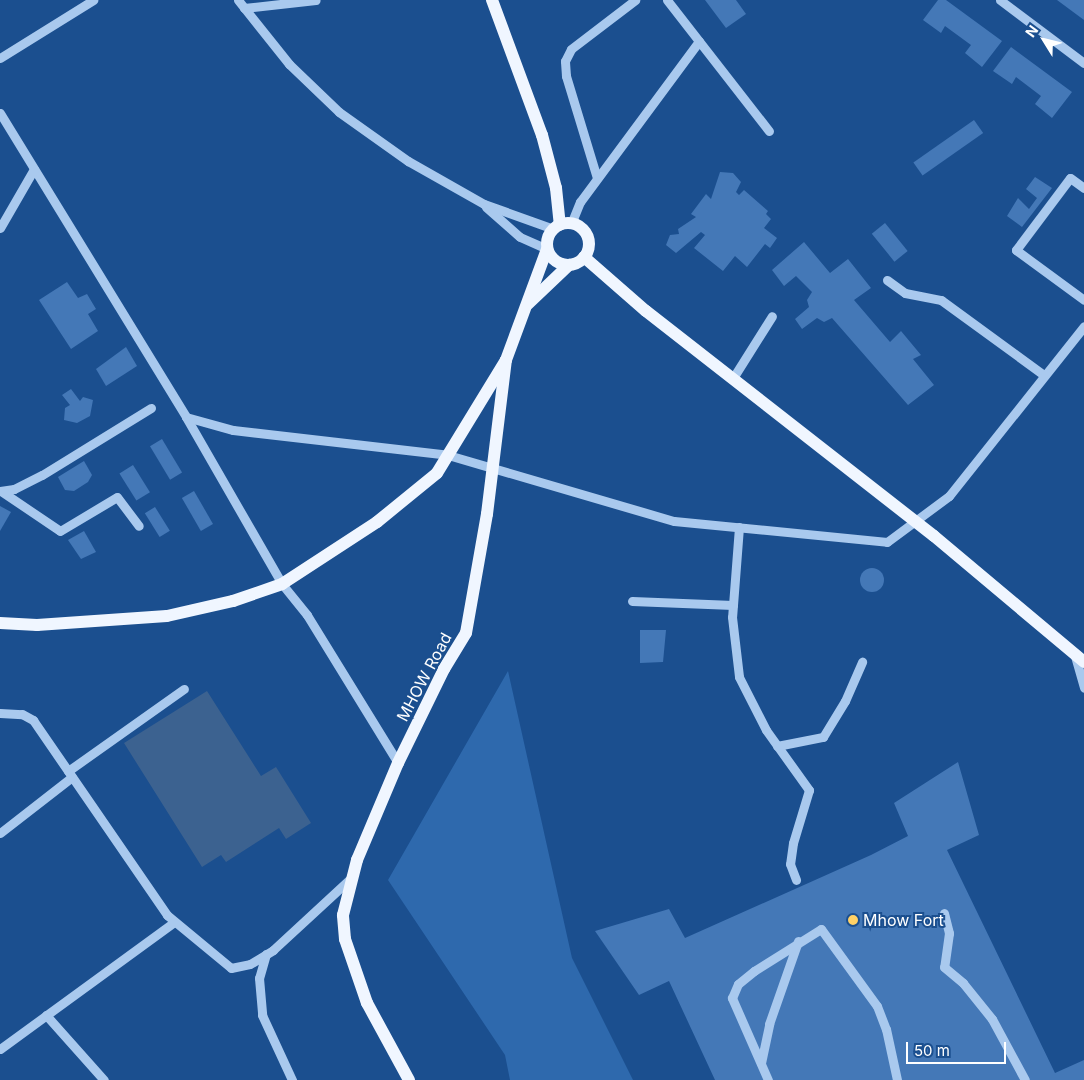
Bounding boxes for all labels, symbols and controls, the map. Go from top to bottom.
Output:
north arrow [1019,15,1069,65]
text: N [1021,22,1041,40]
street label: MHOW Road [393,629,455,725]
place label: Mhow Fort [863,910,944,930]
marker: Mhow Fort [847,914,859,926]
scale bar [909,1032,1009,1064]
text: 50 m [914,1041,950,1060]

